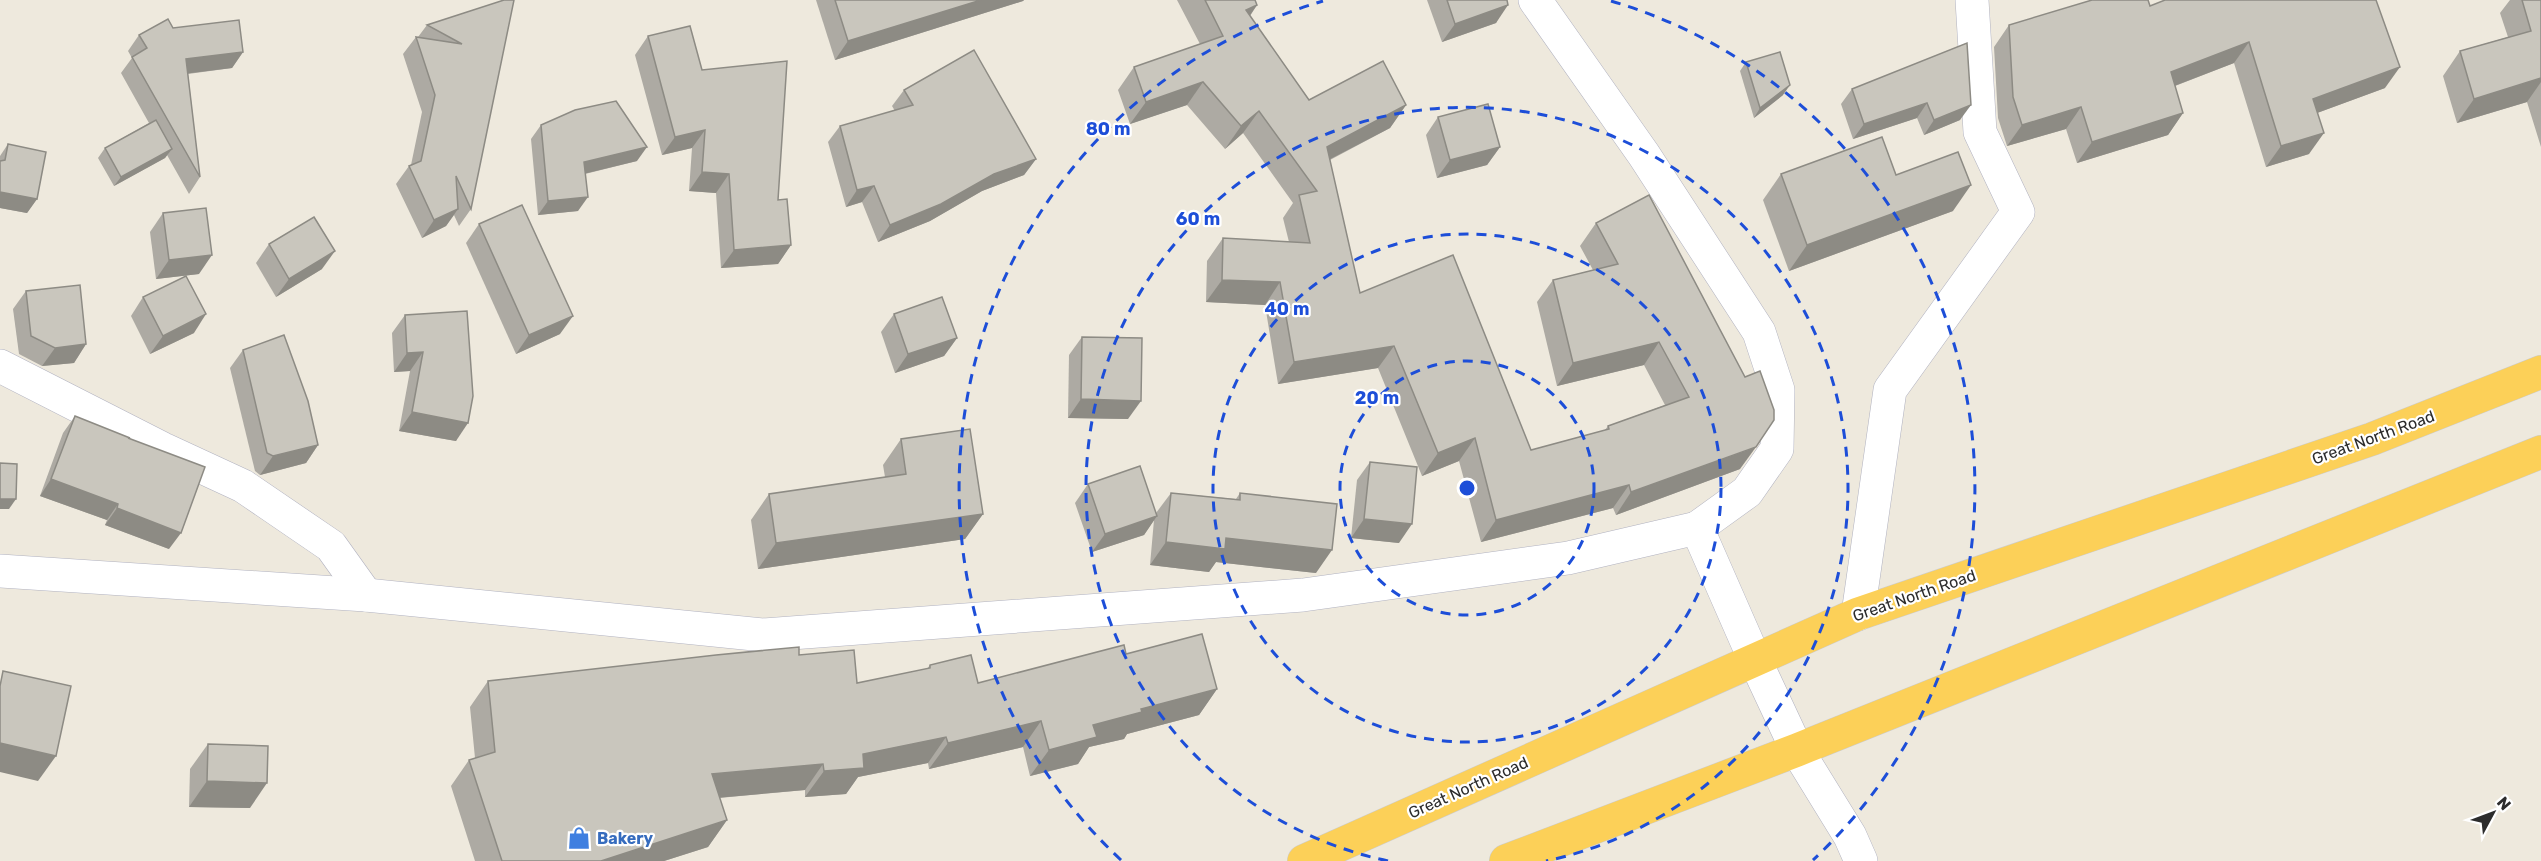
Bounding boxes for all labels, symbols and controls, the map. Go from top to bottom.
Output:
text: 80 m [1086,118,1130,140]
text: 60 m [1176,208,1220,230]
text: 40 m [1265,298,1309,320]
text: 20 m [1355,387,1399,409]
street label: Great North Road [2309,406,2437,468]
centre of rings [1457,478,1477,498]
street label: Great North Road [1850,566,1978,625]
street label: Great North Road [1405,753,1531,822]
north arrow [2463,783,2523,843]
text: N [2493,793,2515,814]
shop icon: Bakery [566,825,592,851]
place label: Bakery [597,829,653,848]

